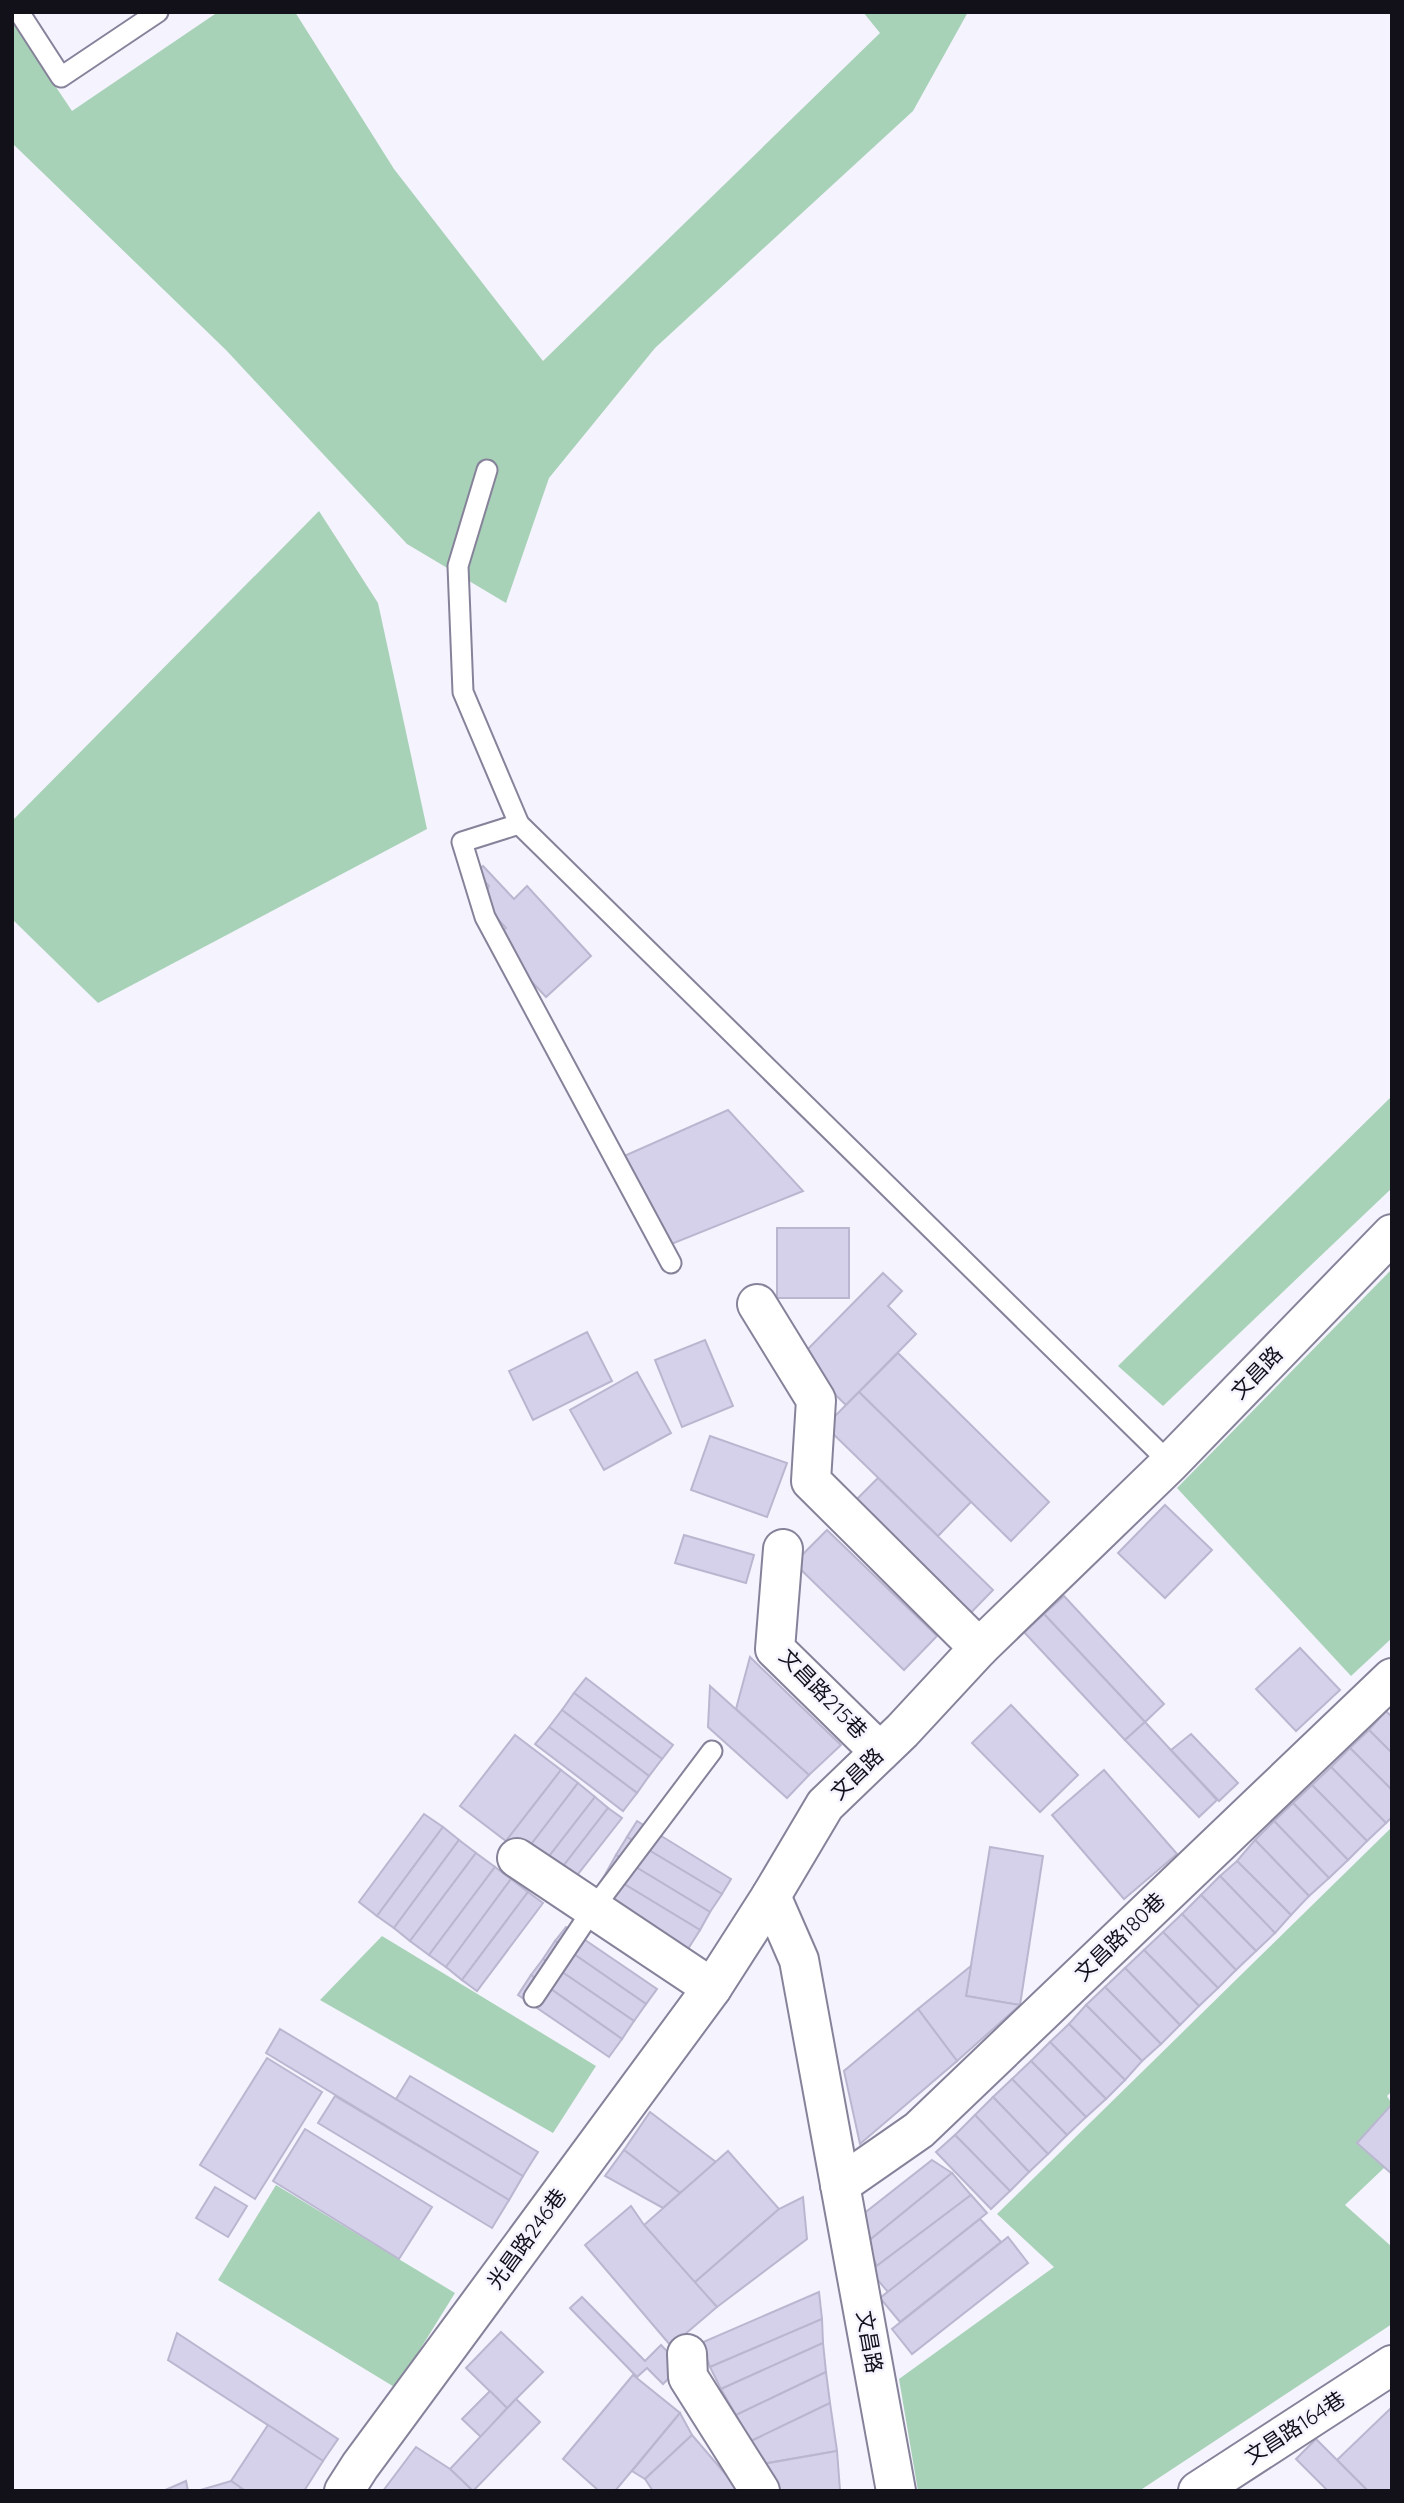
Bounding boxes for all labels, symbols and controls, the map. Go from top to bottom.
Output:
street label: 文昌路 [1225,1341,1288,1404]
street label: 文昌路215巷 [774,1643,873,1744]
street label: 文昌路 [825,1742,888,1805]
street label: 文昌路180巷 [1069,1887,1170,1986]
street label: 光昌路246巷 [481,2183,571,2294]
street label: 文昌路 [852,2309,888,2375]
street label: 文昌路164巷 [1239,2385,1350,2469]

